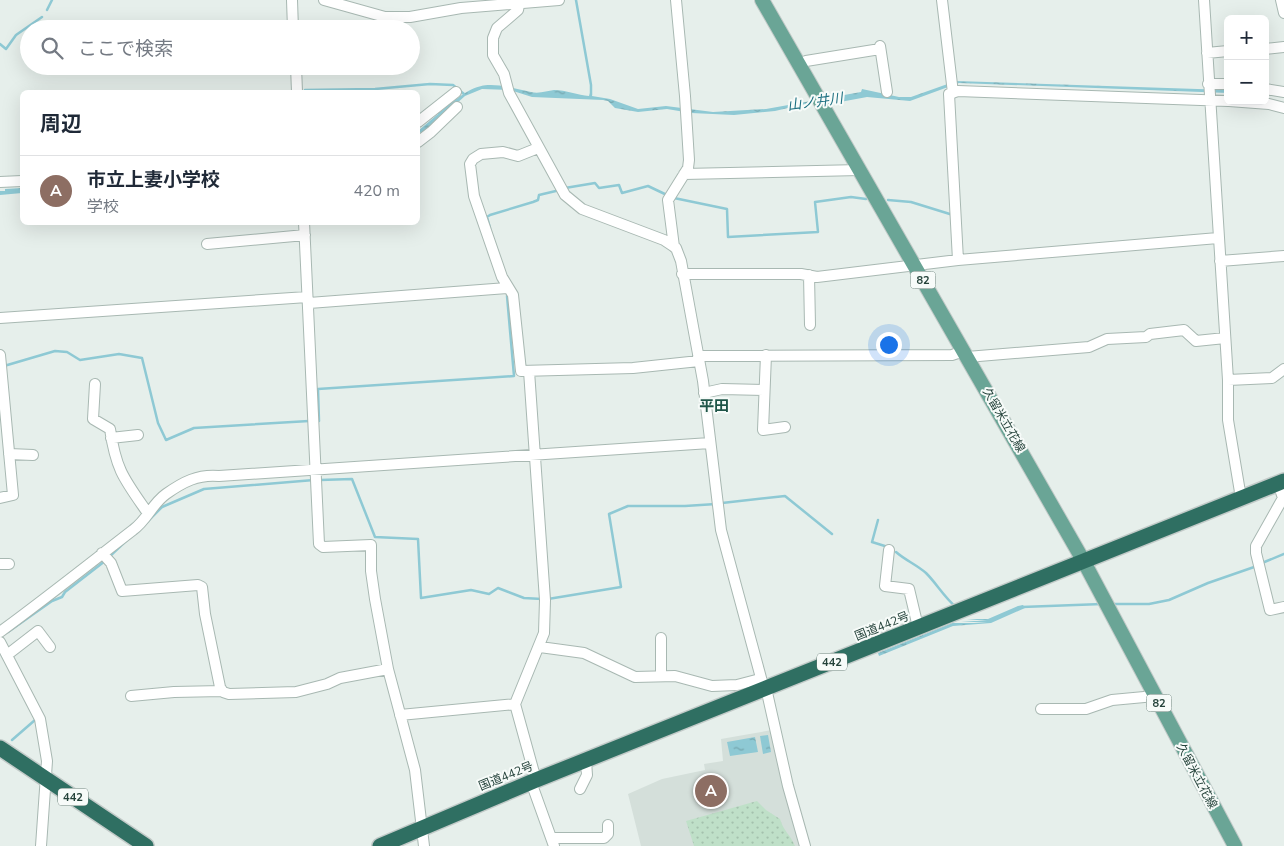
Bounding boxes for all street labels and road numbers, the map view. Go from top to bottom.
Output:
road number: 82 [910,272,936,288]
street label: 久留米立花線 [979,385,1029,455]
street label: 国道442号 [852,608,912,644]
road number: 442 [817,654,847,670]
road number: 82 [1146,694,1172,711]
street label: 久留米立花線 [1173,740,1221,812]
street label: 国道442号 [476,758,536,794]
road number: 442 [58,789,88,806]

